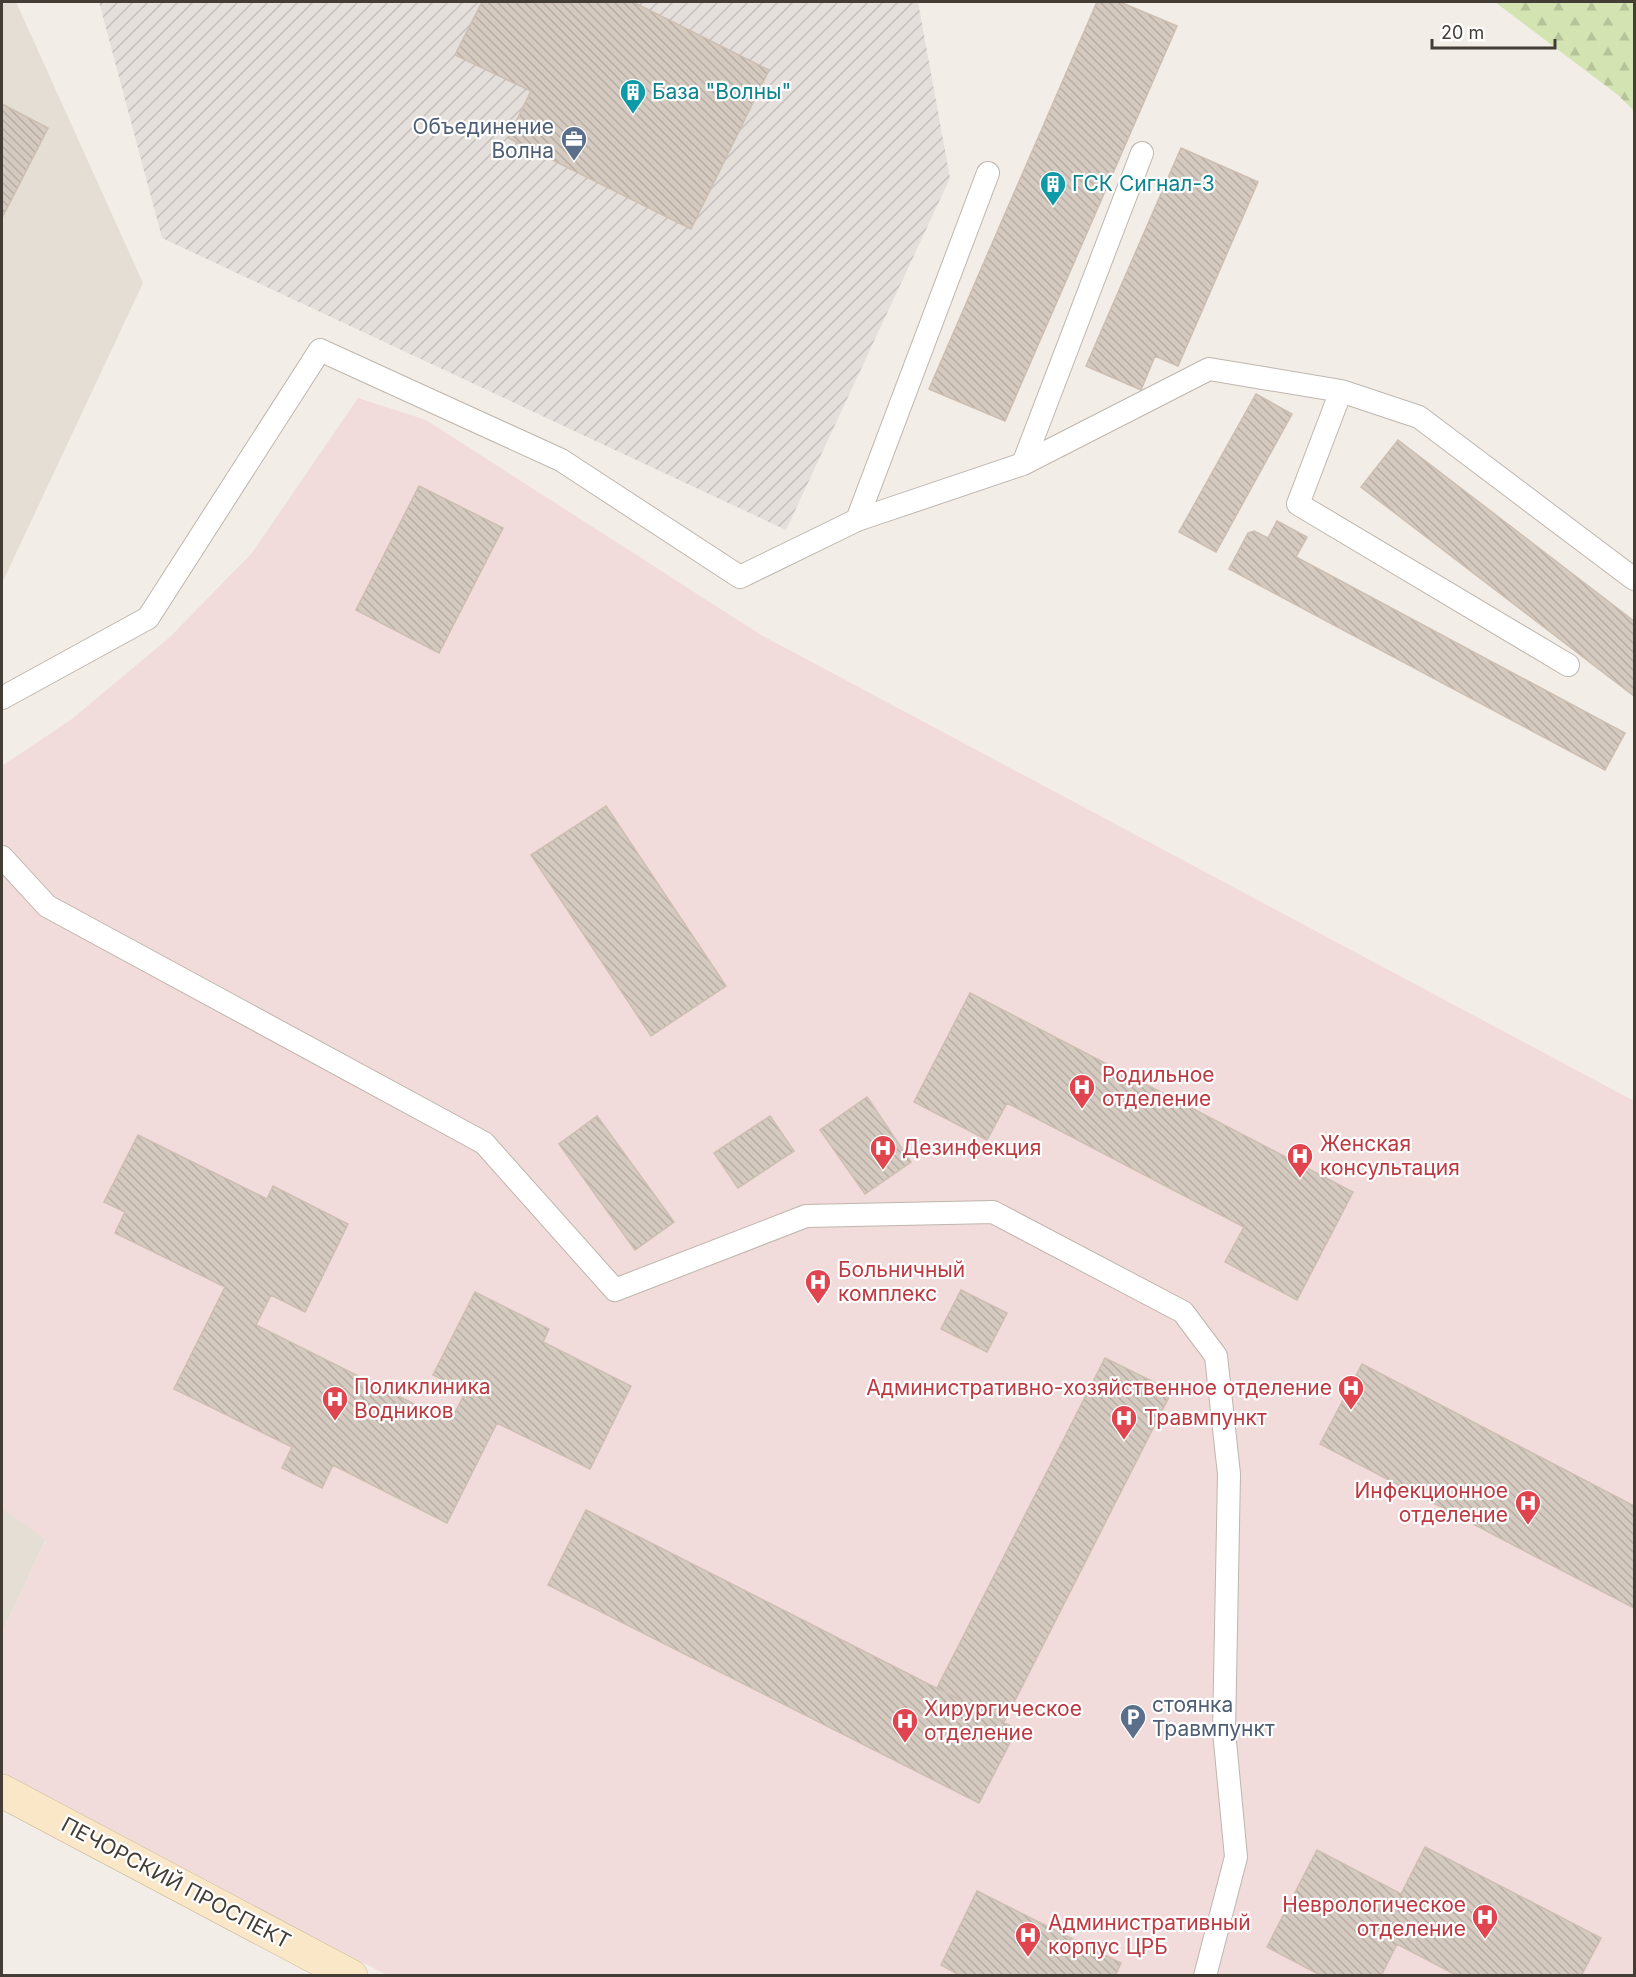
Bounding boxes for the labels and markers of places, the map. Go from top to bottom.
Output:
building icon: База "Волны" [618,77,648,115]
place label: База "Волны" [652,79,791,104]
place label: Объединение Волна [412,114,554,163]
office icon: Объединение Волна [559,124,589,162]
building icon: ГСК Сигнал-3 [1038,169,1068,207]
place label: ГСК Сигнал-3 [1072,171,1215,196]
place label: Родильное отделение [1102,1062,1215,1111]
hospital icon: Родильное отделение [1067,1072,1097,1110]
place label: Женская консультация [1320,1131,1460,1180]
hospital icon: Дезинфекция [868,1133,898,1171]
place label: Дезинфекция [902,1135,1041,1160]
hospital icon: Женская консультация [1285,1141,1315,1179]
place label: Больничный комплекс [838,1257,965,1306]
hospital icon: Больничный комплекс [803,1267,833,1305]
hospital icon: Административно-хозяйственное отделение [1336,1373,1366,1411]
place label: Поликлиника Водников [354,1374,491,1423]
place label: Административно-хозяйственное отделение [866,1375,1332,1400]
hospital icon: Поликлиника Водников [320,1384,350,1422]
hospital icon: Травмпункт [1109,1403,1139,1441]
place label: Травмпункт [1144,1405,1267,1430]
place label: Инфекционное отделение [1354,1478,1508,1527]
hospital icon: Инфекционное отделение [1513,1488,1543,1526]
place label: стоянка Травмпункт [1152,1692,1275,1741]
place label: Хирургическое отделение [924,1696,1082,1745]
parking icon: стоянка Травмпункт [1118,1702,1148,1740]
hospital icon: Хирургическое отделение [890,1706,920,1744]
place label: Неврологическое отделение [1282,1892,1466,1941]
hospital icon: Неврологическое отделение [1470,1902,1500,1940]
place label: Административный корпус ЦРБ [1048,1910,1251,1959]
hospital icon: Административный корпус ЦРБ [1013,1920,1043,1958]

